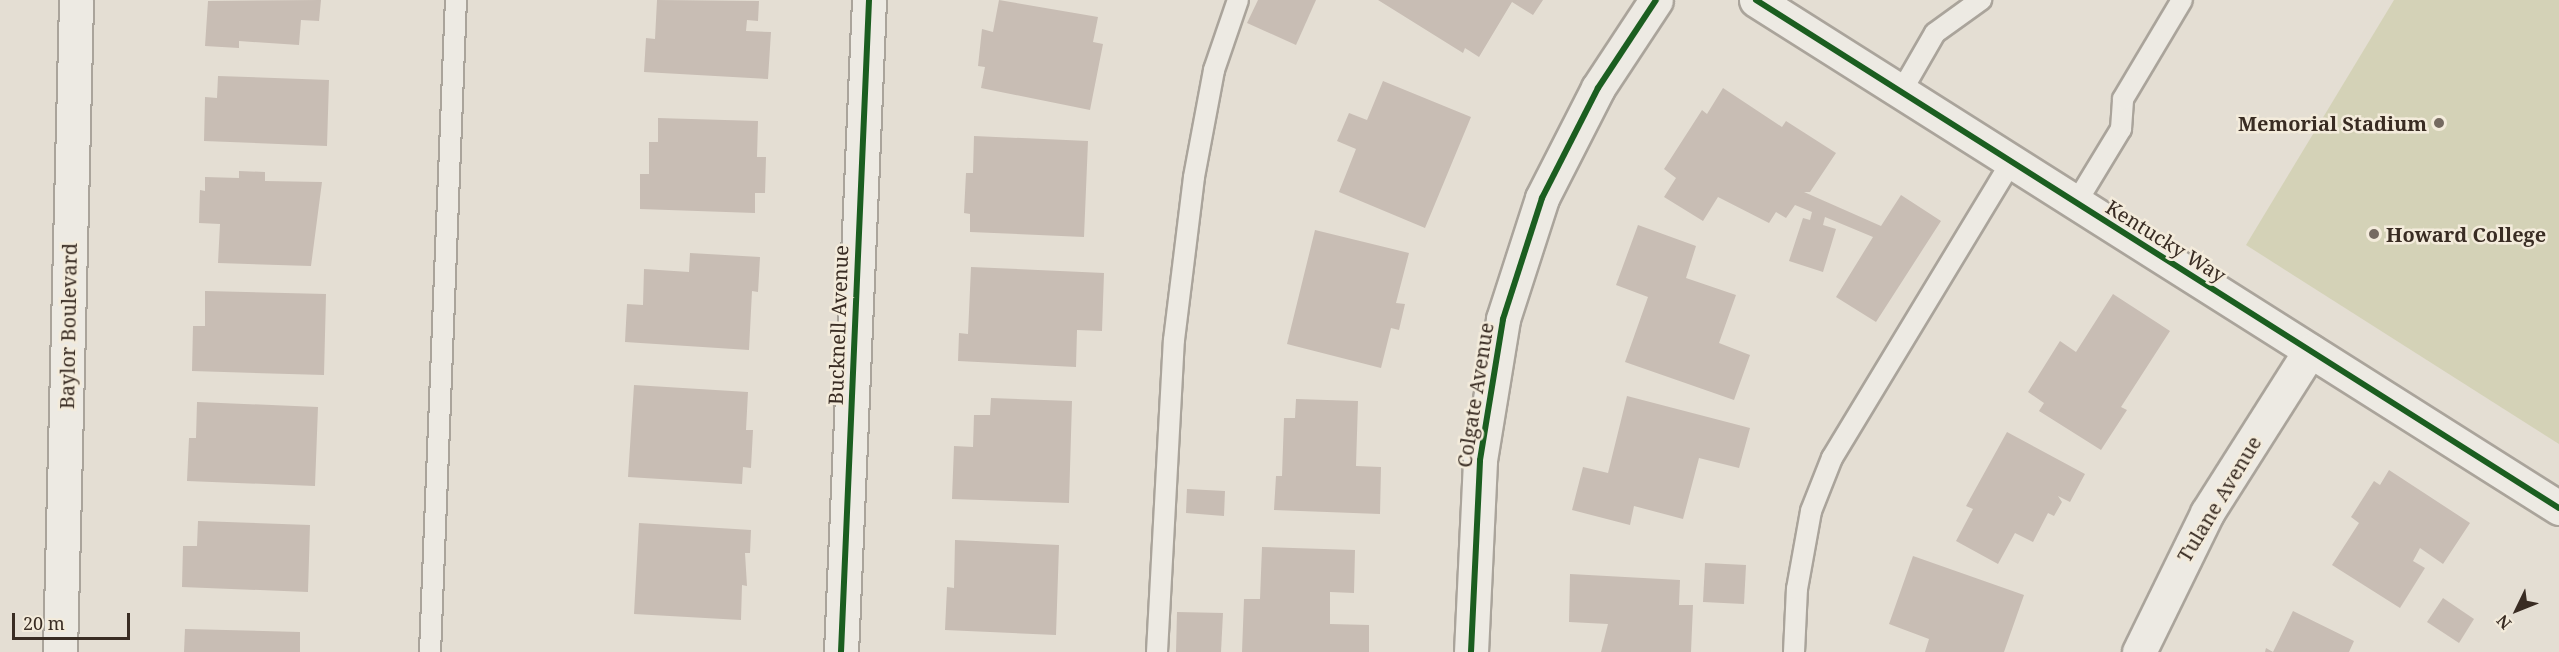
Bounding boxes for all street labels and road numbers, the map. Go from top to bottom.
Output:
street label: Kentucky Way [2102,195,2230,287]
street label: Baylor Boulevard [55,243,81,409]
street label: Bucknell Avenue [823,245,853,405]
street label: Colgate Avenue [1452,321,1498,469]
street label: Tulane Avenue [2172,432,2266,566]

